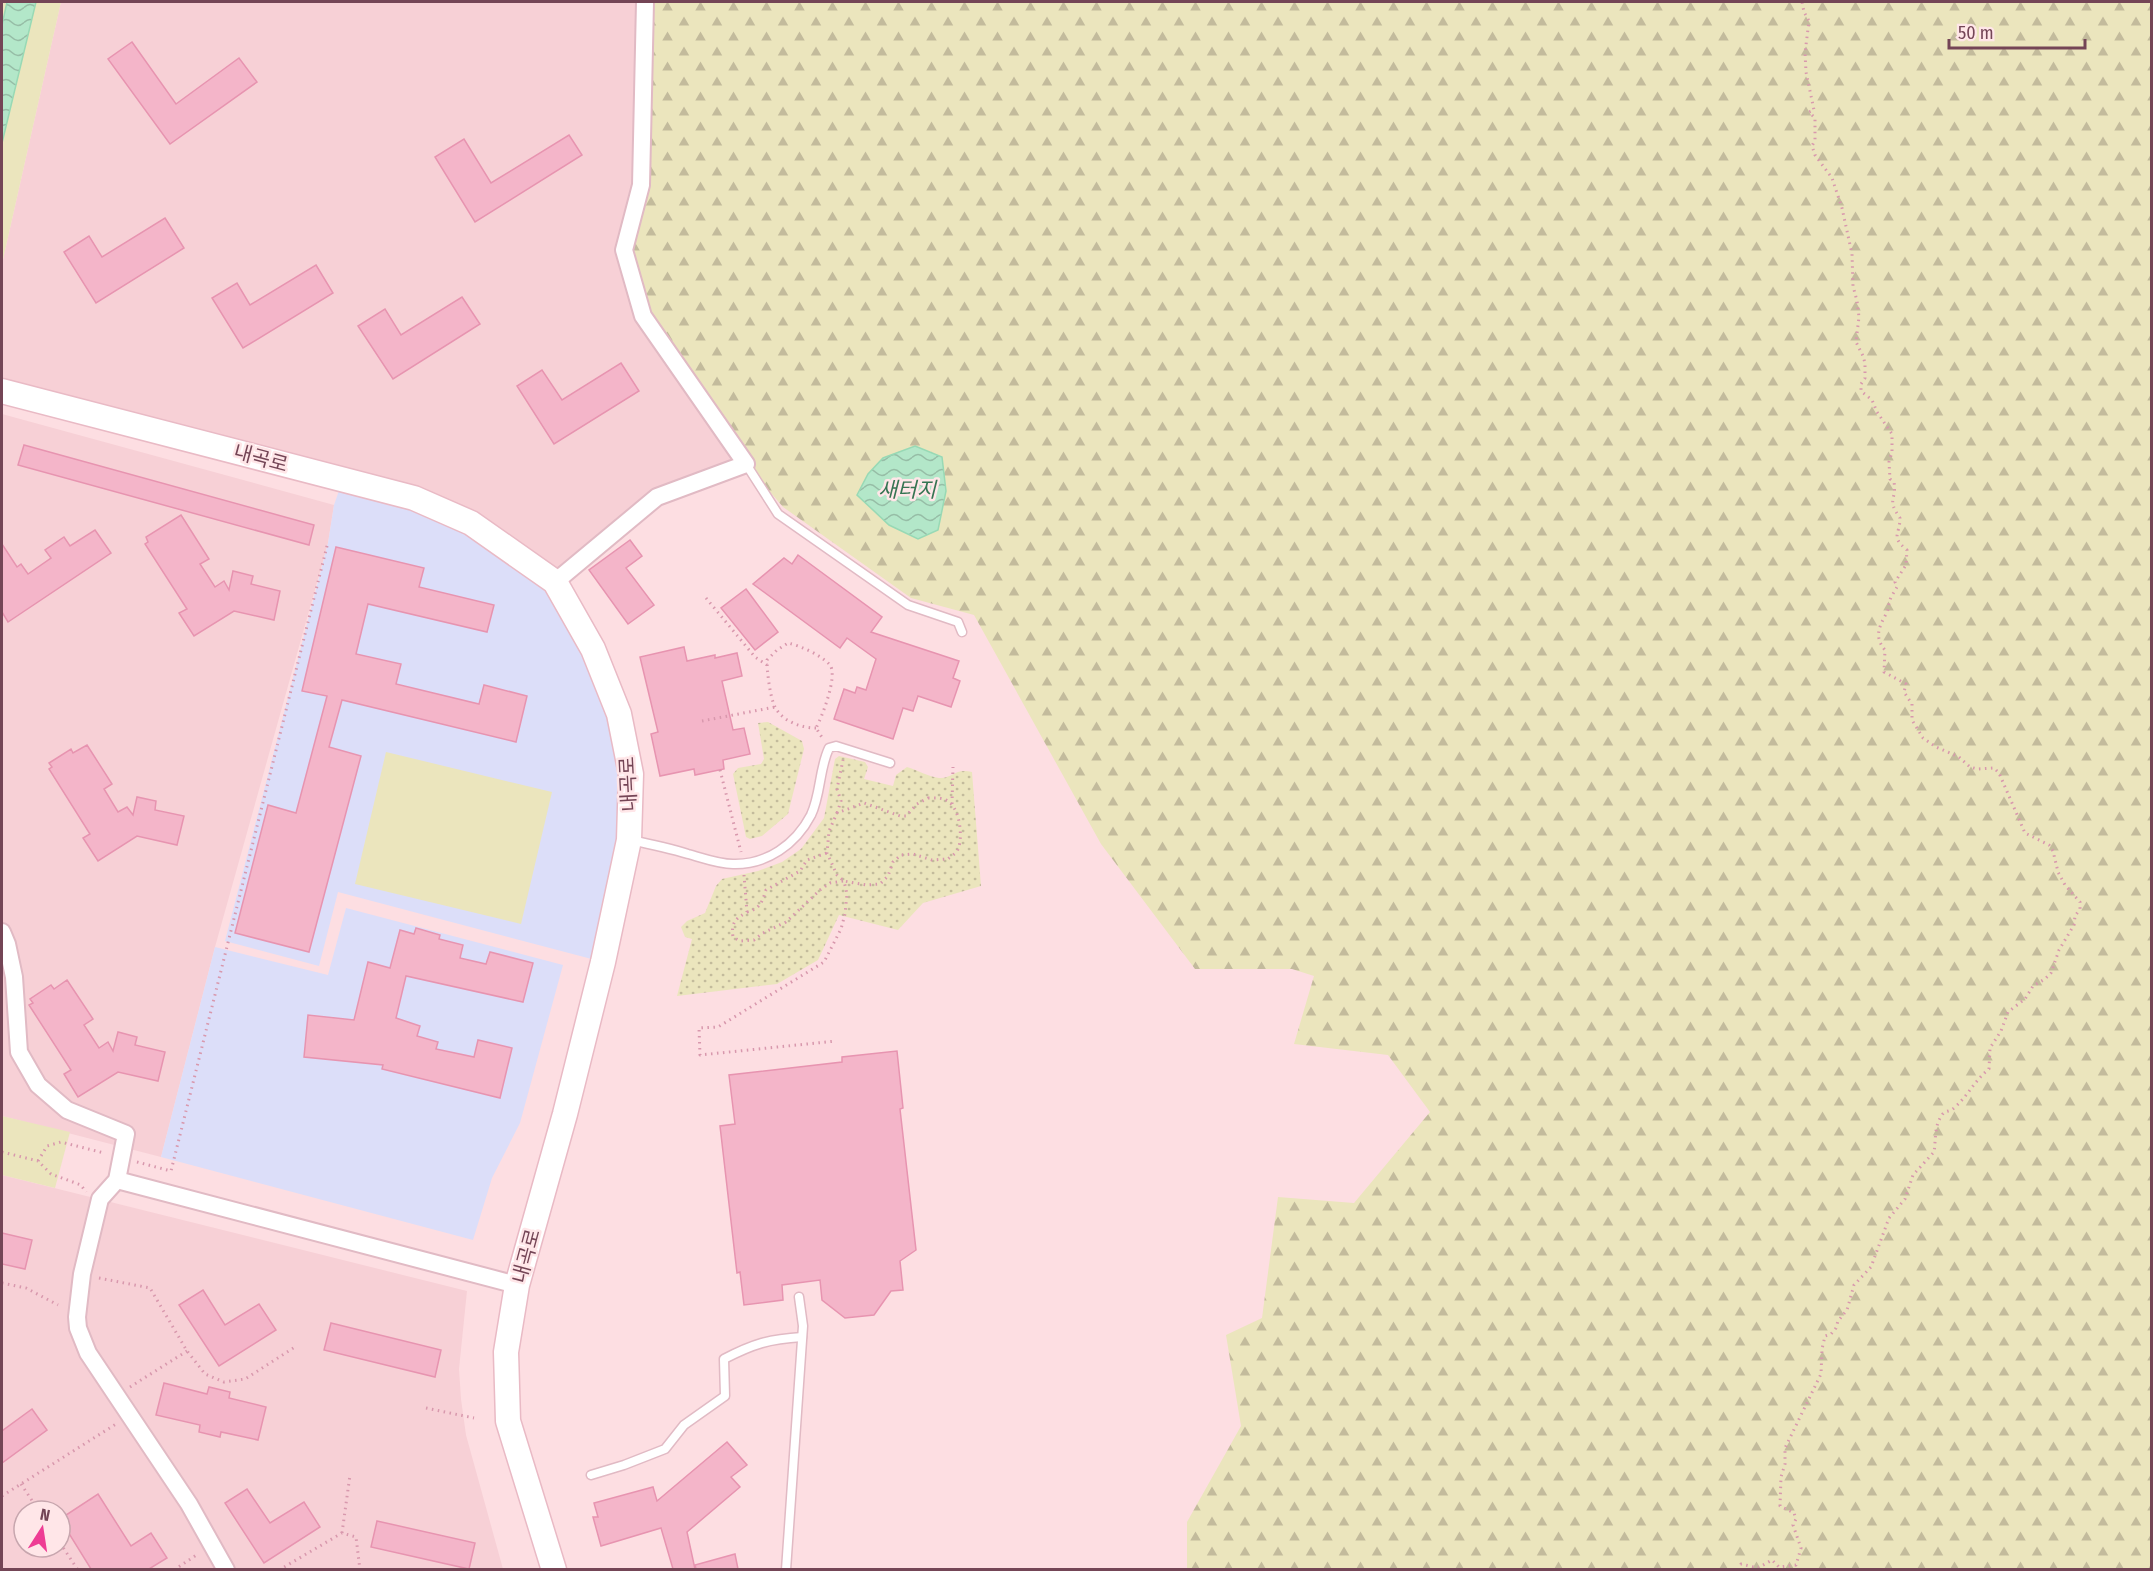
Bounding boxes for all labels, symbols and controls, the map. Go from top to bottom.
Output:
scale bar [1949,12,2086,50]
text: 50 m [1958,22,1994,44]
street label: 내곡로 [231,439,291,477]
water label: 새터지 [878,477,938,503]
street label: 내곡로 [615,756,641,812]
street label: 내곡로 [507,1226,545,1286]
north arrow [12,1499,72,1559]
text: N [38,1505,52,1525]

